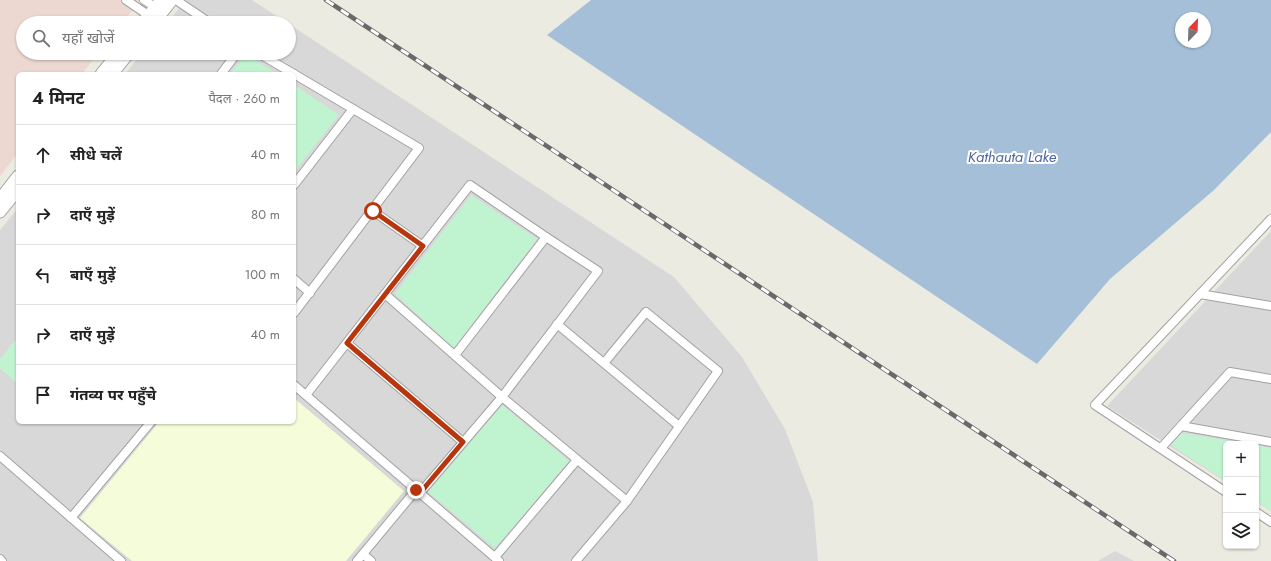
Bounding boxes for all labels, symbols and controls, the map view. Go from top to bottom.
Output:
north arrow [1175,12,1211,48]
search box [16,16,296,60]
icon: search [30,27,52,49]
text: यहाँ खोजें [62,27,114,49]
text: 4 मिनट [32,86,85,110]
text: पैदल · 260 m [208,89,280,108]
icon: ahead [32,144,54,166]
text: सीधे चलें [70,144,122,166]
text: 40 m [251,145,280,164]
water label: Kathauta Lake [968,146,1057,168]
route start [364,202,382,220]
icon: right [32,204,54,226]
text: दाएँ मुड़ें [70,204,115,226]
text: 80 m [251,205,280,224]
icon: left [32,264,54,286]
text: बाएँ मुड़ें [70,264,116,286]
text: 100 m [245,265,280,284]
icon: right [32,324,54,346]
text: दाएँ मुड़ें [70,324,115,346]
text: 40 m [251,325,280,344]
icon: arrive [32,384,54,406]
text: गंतव्य पर पहुँचे [70,384,156,406]
map controls [1223,441,1259,549]
button: + [1223,441,1259,477]
button: − [1223,477,1259,513]
route end [407,481,425,499]
button: layers [1223,513,1259,549]

